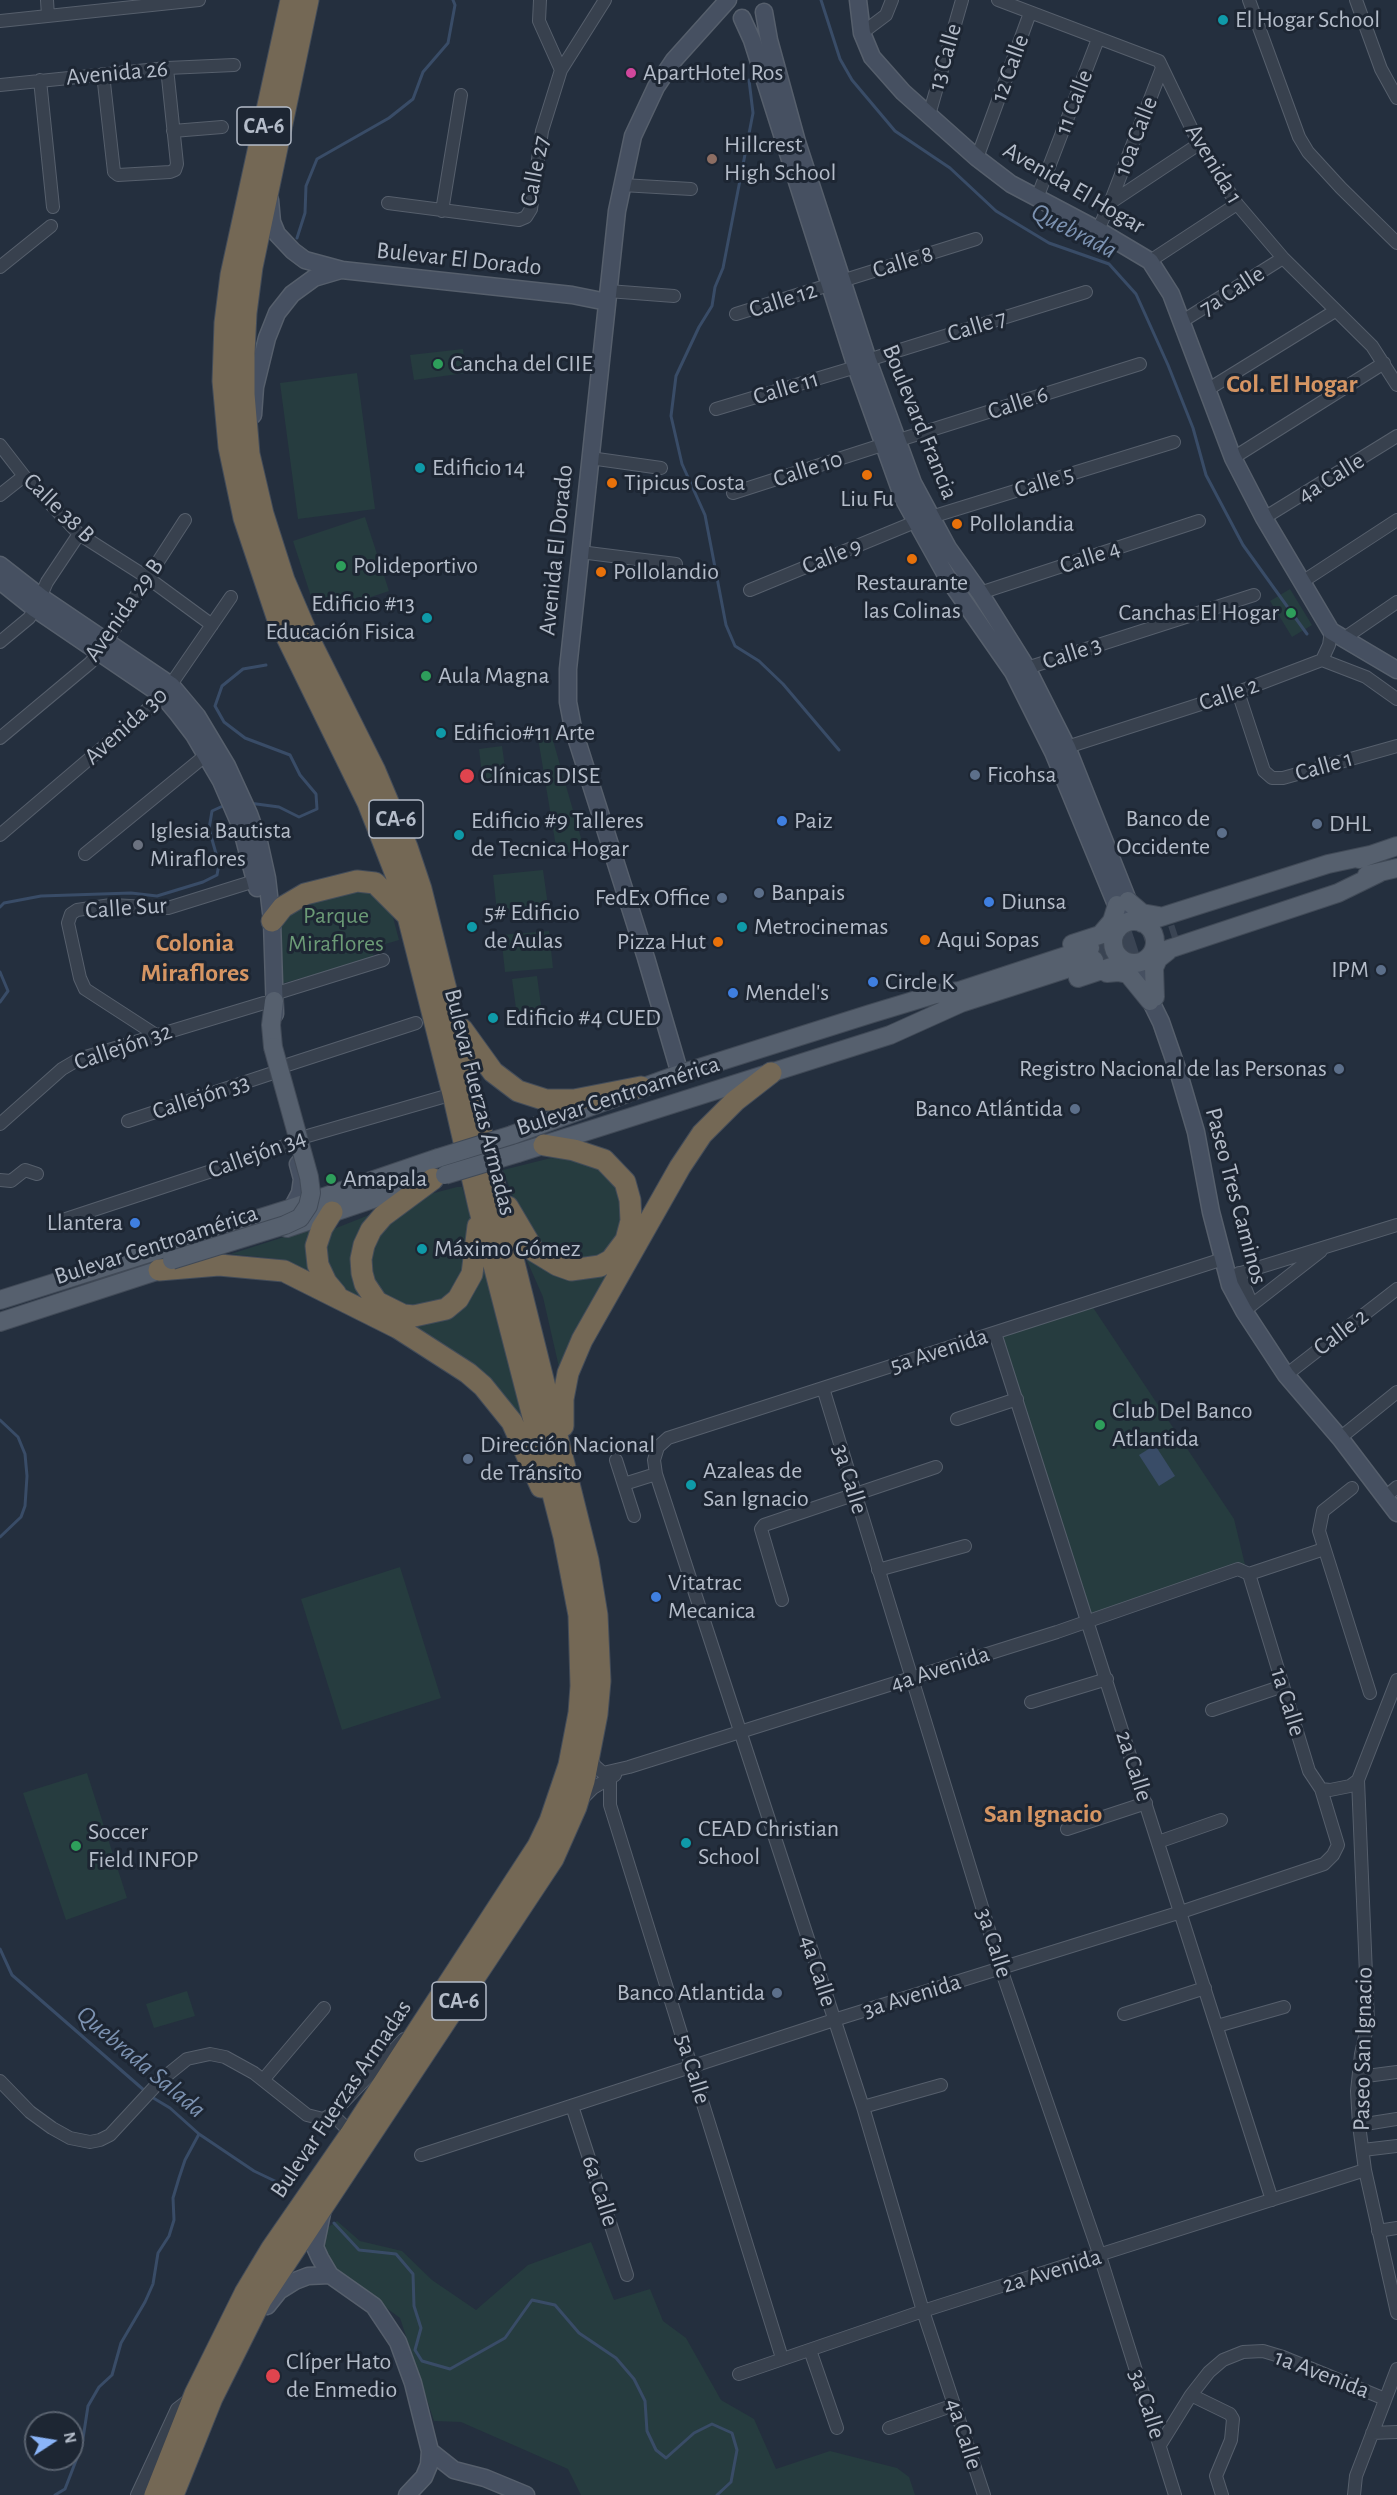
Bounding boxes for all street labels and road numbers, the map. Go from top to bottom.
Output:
street label: 13 Calle [922,20,968,94]
street label: 12 Calle [985,30,1035,106]
street label: Avenida 26 [65,54,169,92]
street label: 11 Calle [1049,66,1099,138]
street label: 10a Calle [1108,92,1164,180]
road number: CA-6 [237,107,291,145]
street label: Avenida 1 [1179,119,1249,209]
street label: Calle 27 [514,133,556,209]
street label: Avenida El Hogar [998,136,1150,240]
street label: Bulevar El Dorado [375,236,543,282]
street label: Calle 8 [869,239,937,285]
street label: 7a Calle [1194,259,1270,323]
street label: Calle 12 [745,276,821,324]
street label: Calle 7 [944,303,1010,349]
street label: Boulevard Francia [876,340,964,504]
street label: Calle 11 [750,364,822,412]
street label: Calle 6 [984,380,1052,426]
street label: Calle 10 [770,444,846,494]
street label: 4a Calle [1292,446,1370,510]
street label: Calle 5 [1011,459,1077,505]
street label: Avenida El Dorado [533,463,579,637]
street label: Calle 38 B [17,467,101,549]
street label: Calle 9 [798,531,866,581]
street label: Calle 4 [1056,534,1124,580]
street label: Avenida 29 B [78,553,170,667]
street label: Calle 3 [1039,630,1105,676]
street label: Calle 2 [1195,670,1263,718]
street label: Avenida 30 [78,681,174,771]
street label: Calle 1 [1292,744,1356,788]
road number: CA-6 [369,800,423,838]
street label: Calle Sur [84,891,168,925]
street label: Bulevar Fuerzas Armadas [438,986,522,1218]
street label: Callejón 32 [70,1017,176,1077]
street label: Bulevar Centroamérica [513,1050,723,1142]
street label: Callejón 33 [149,1068,253,1126]
street label: Paseo Tres Caminos [1199,1104,1273,1288]
street label: Callejón 34 [204,1123,310,1185]
street label: Bulevar Centroamérica [51,1199,261,1291]
street label: Calle 2 [1308,1302,1374,1362]
street label: 5a Avenida [886,1322,992,1380]
street label: 3a Calle [826,1441,874,1517]
street label: 4a Avenida [887,1639,993,1699]
street label: 1a Calle [1264,1664,1312,1740]
street label: 2a Calle [1109,1727,1159,1805]
street label: 3a Calle [969,1905,1019,1981]
street label: 4a Calle [793,1932,843,2010]
street label: 3a Avenida [860,1967,964,2025]
street label: Paseo San Ignacio [1347,1967,1379,2131]
road number: CA-6 [432,1982,486,2020]
street label: Bulevar Fuerzas Armadas [264,1995,418,2203]
street label: 5a Calle [669,2031,717,2107]
street label: 6a Calle [575,2152,625,2230]
street label: 2a Avenida [999,2242,1105,2300]
street label: 1a Avenida [1270,2343,1374,2405]
street label: 3a Calle [1122,2366,1172,2442]
street label: 4a Calle [939,2395,989,2473]

